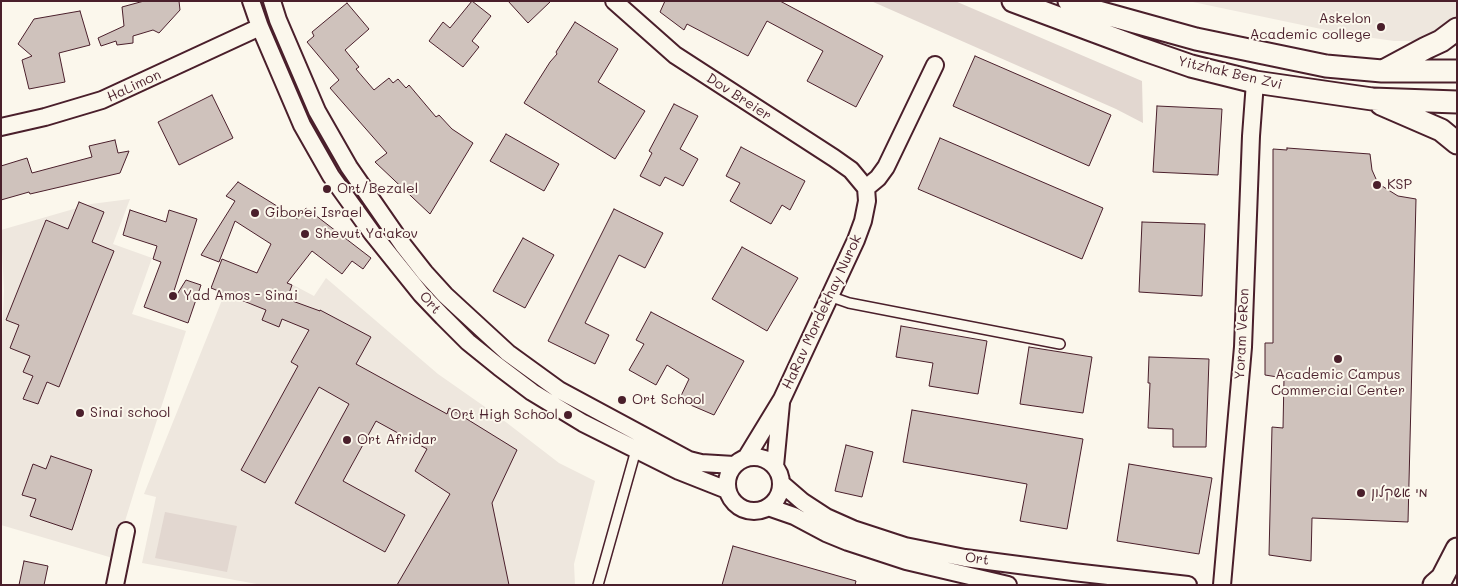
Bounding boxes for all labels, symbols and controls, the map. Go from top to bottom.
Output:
place label: Askelon Academic college [1250,11,1371,44]
marker: Askelon Academic college [1375,21,1387,33]
street label: Yitzhak Ben Zvi [1176,53,1284,93]
street label: HaLimon [104,66,164,106]
street label: Dov Breier [703,70,775,124]
place label: KSP [1387,177,1412,193]
marker: KSP [1371,179,1383,191]
place label: Ort/Bezalel [337,181,418,197]
marker: Ort/Bezalel [321,183,333,195]
place label: Giborei Israel [265,205,362,221]
marker: Giborei Israel [249,207,261,219]
place label: Shevut Ya'akov [315,226,418,242]
marker: Shevut Ya'akov [299,228,311,240]
street label: HaRav Mordekhay Nurok [779,232,865,392]
place label: Yad Amos - Sinai [183,288,298,304]
street label: Ort [416,288,444,318]
street label: Yoram VeRon [1231,288,1253,380]
marker: Yad Amos - Sinai [167,290,179,302]
marker: Academic Campus Commercial Center [1332,353,1344,365]
place label: Academic Campus Commercial Center [1271,367,1405,400]
place label: Ort School [632,392,705,408]
marker: Ort School [616,394,628,406]
place label: Sinai school [90,405,170,421]
marker: Sinai school [74,407,86,419]
place label: Ort High School [450,407,558,423]
marker: Ort High School [562,409,574,421]
place label: Ort Afridar [357,432,437,448]
marker: Ort Afridar [341,434,353,446]
place label: מי אשקלון [1371,485,1428,501]
marker: מי אשקלון [1355,487,1367,499]
street label: Ort [964,549,990,569]

